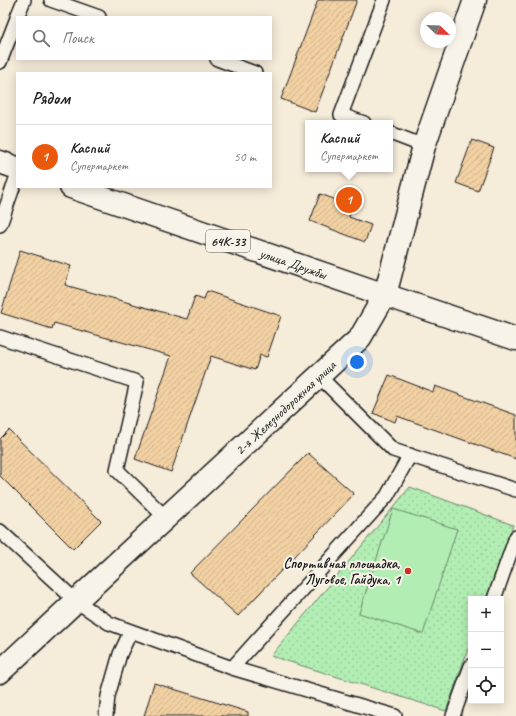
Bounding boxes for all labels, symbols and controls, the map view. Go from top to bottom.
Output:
north arrow [420,12,456,48]
search box [16,16,272,60]
icon: search [30,27,52,49]
text: Поиск [62,29,94,48]
text: Рядом [32,88,70,109]
popup [305,120,393,172]
text: Каспий [320,129,360,148]
text: Каспий [70,139,110,158]
text: Супермаркет [320,148,378,164]
text: 1 [42,149,48,165]
text: 50 m [234,149,256,165]
text: Супермаркет [70,158,128,174]
pin: 1 [336,185,362,215]
road number: 64К-33 [206,230,250,252]
street label: улица Дружбы [257,244,330,284]
your location [347,352,367,372]
street label: 2-я Железнодорожная улица [231,356,340,459]
place label: Спортивная площадка, Луговое, Гайдука, 1 [284,555,402,588]
marker: Спортивная площадка, Луговое, Гайдука, 1 [403,566,413,576]
map controls [468,596,504,704]
button: + [468,596,504,632]
button: − [468,632,504,668]
button: locate [468,668,504,704]

